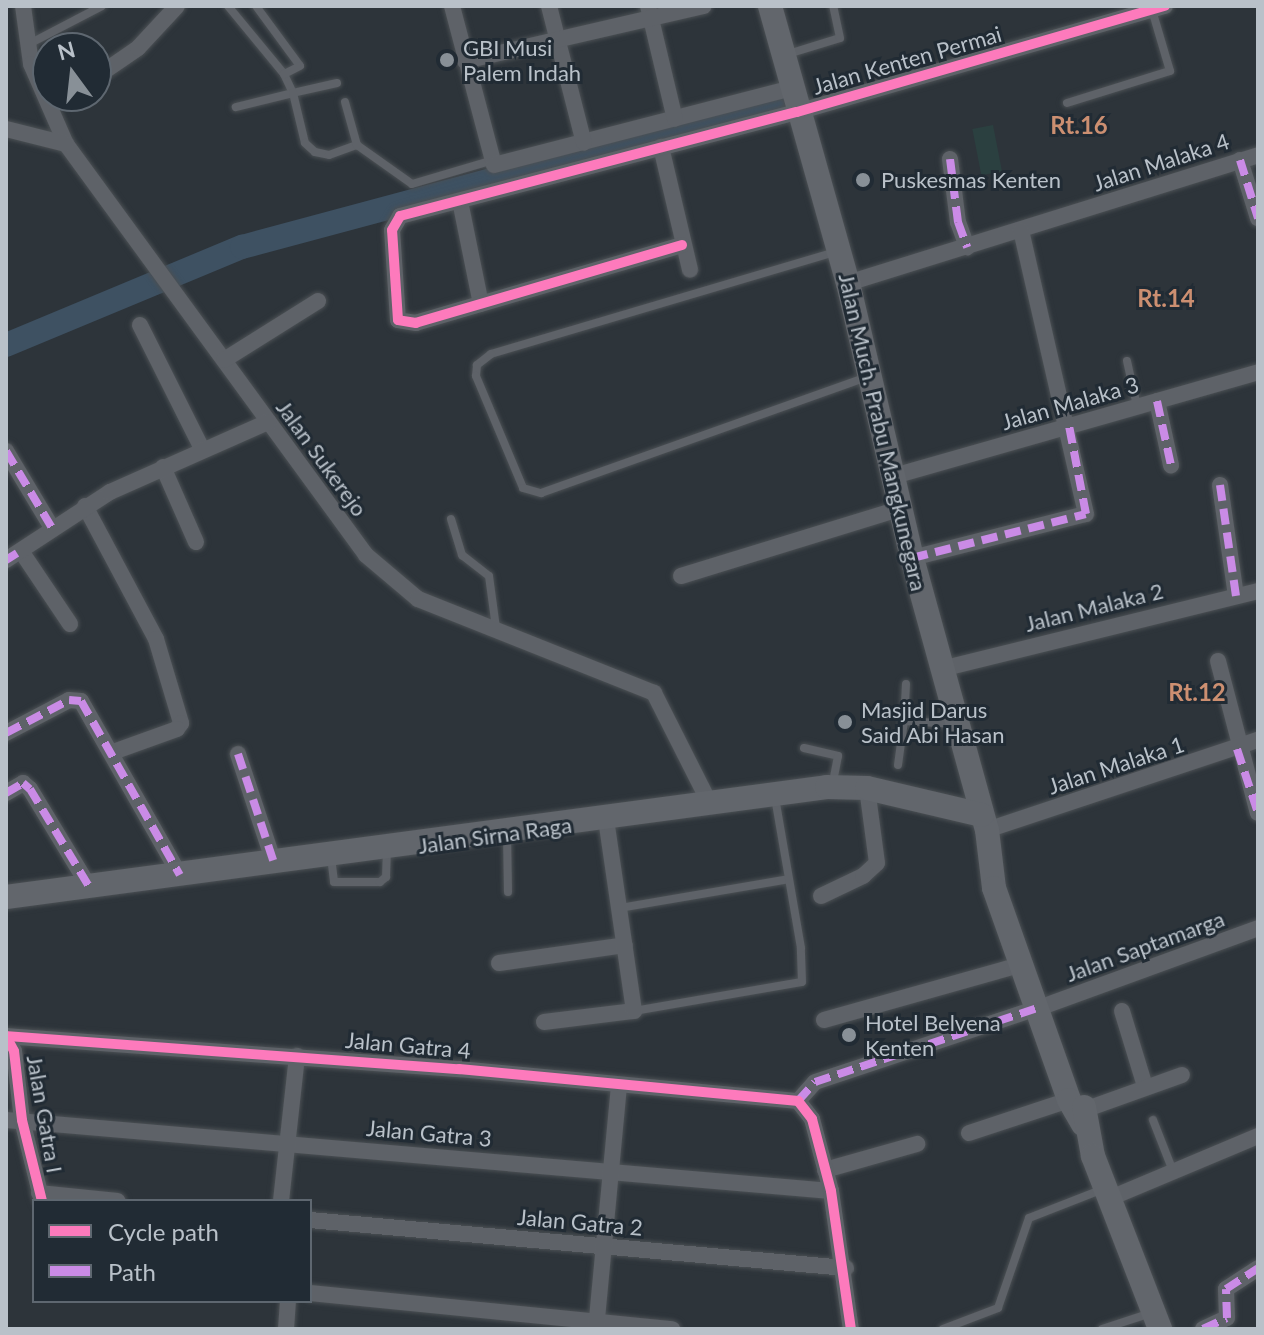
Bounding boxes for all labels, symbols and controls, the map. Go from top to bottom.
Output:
street label: Jalan Kenten Permai [810,20,1004,100]
north arrow [32,32,112,112]
place label: GBI Musi Palem Indah [463,34,581,86]
text: N [54,35,78,66]
marker: GBI Musi Palem Indah [438,51,456,69]
district label: Rt.16 [1050,111,1108,139]
street label: Jalan Malaka 4 [1090,128,1232,196]
place label: Puskesmas Kenten [881,167,1061,193]
marker: Puskesmas Kenten [852,169,874,191]
street label: Jalan Much. Prabu Mangkunegara [834,271,932,593]
district label: Rt.14 [1137,284,1195,312]
street label: Jalan Malaka 3 [998,371,1142,435]
street label: Jalan Sukerejo [271,395,373,521]
street label: Jalan Malaka 2 [1022,577,1166,637]
district label: Rt.12 [1168,678,1226,706]
place label: Masjid Darus Said Abi Hasan [861,696,1005,748]
marker: Masjid Darus Said Abi Hasan [836,713,854,731]
street label: Jalan Malaka 1 [1045,731,1187,799]
street label: Jalan Sirna Raga [417,811,573,859]
street label: Jalan Saptamarga [1062,905,1228,987]
place label: Hotel Belvena Kenten [865,1009,1001,1060]
street label: Jalan Gatra 4 [344,1026,472,1064]
marker: Hotel Belvena Kenten [840,1026,858,1044]
street label: Jalan Gatra I [22,1053,68,1175]
street label: Jalan Gatra 3 [365,1114,493,1152]
legend [32,1199,312,1303]
street label: Jalan Gatra 2 [516,1203,644,1241]
text: Cycle path [108,1217,219,1246]
text: Path [108,1257,156,1286]

